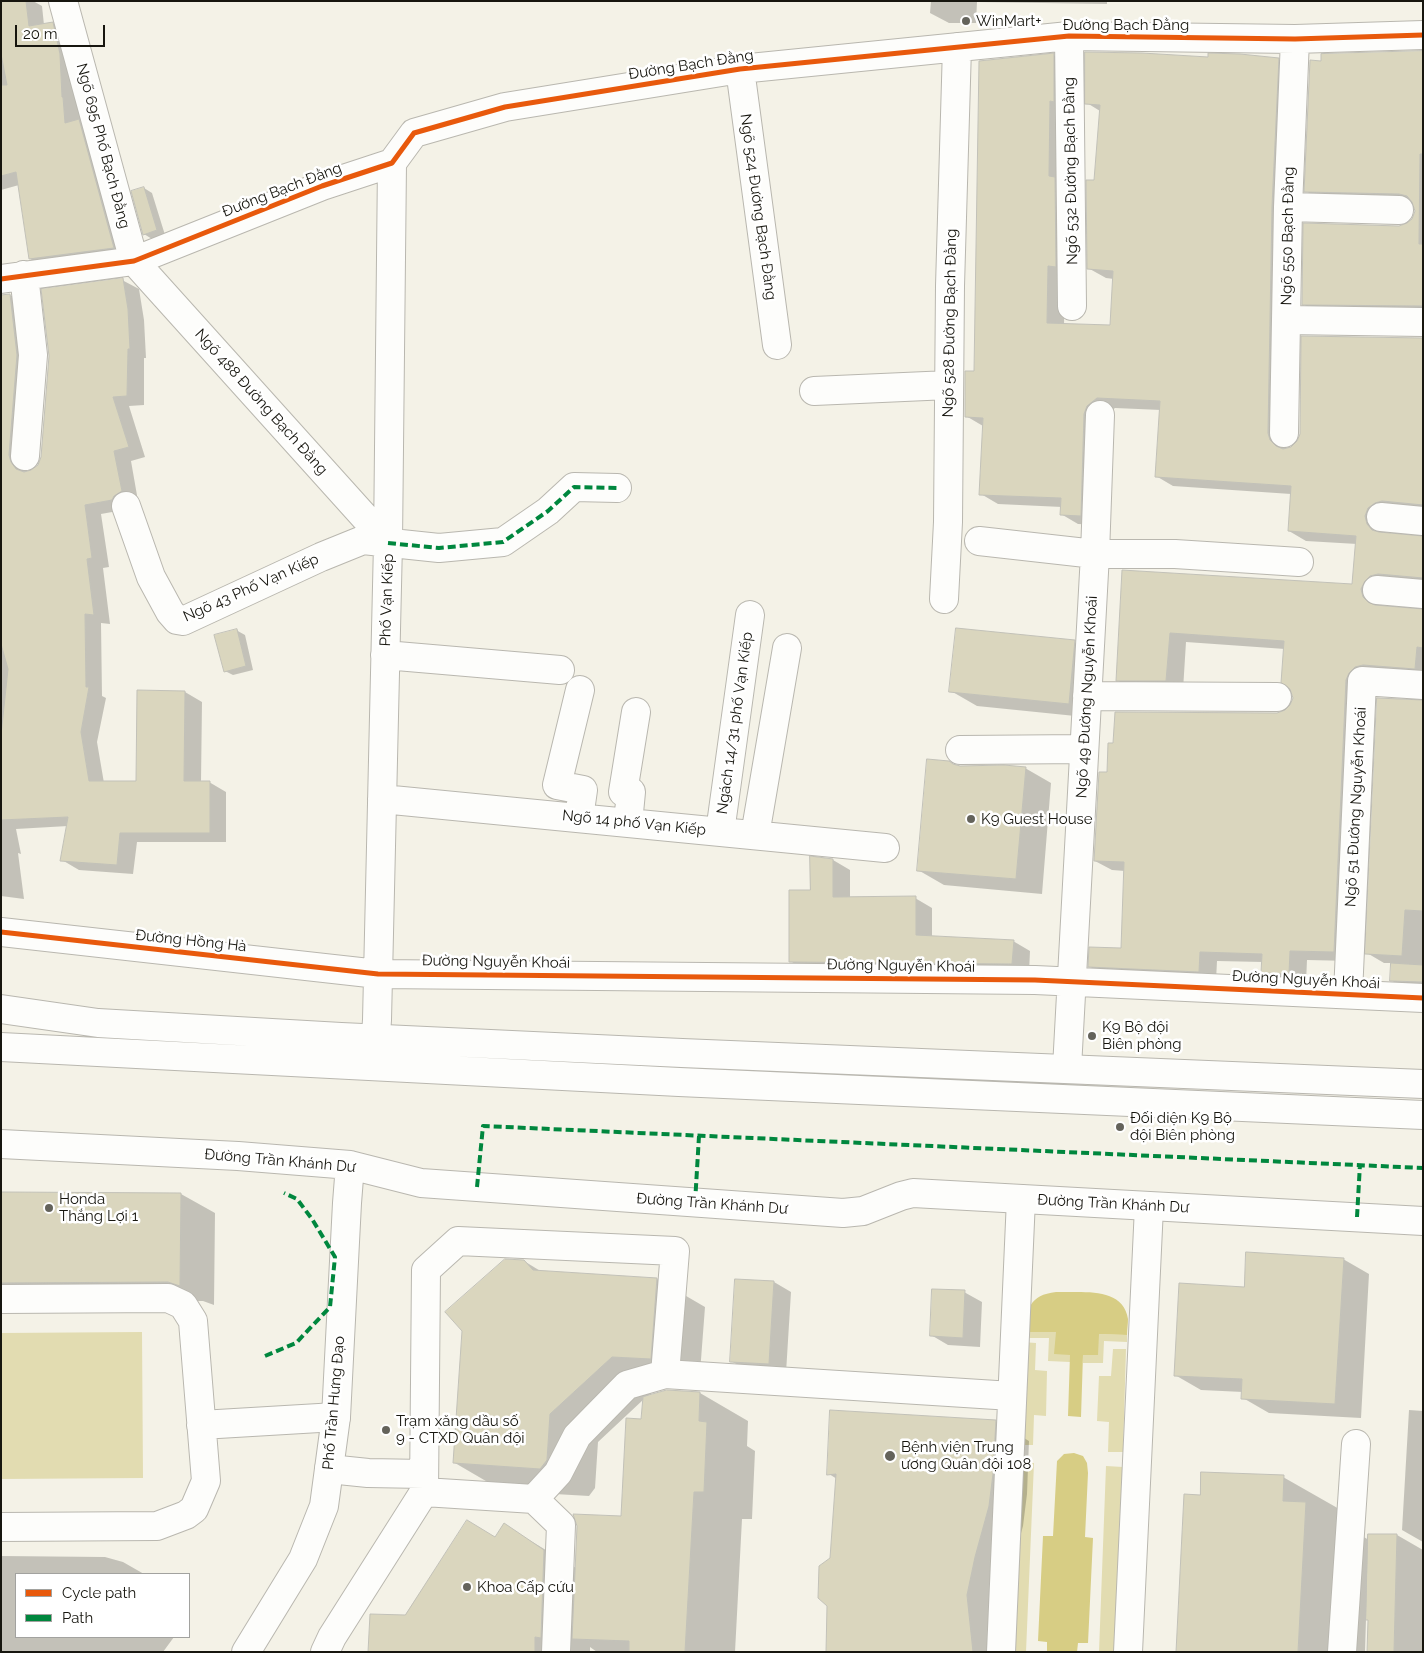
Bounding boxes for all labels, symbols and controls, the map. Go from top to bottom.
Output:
place label: WinMart+ [976,12,1041,30]
scale bar [18,15,108,47]
marker: WinMart+ [960,15,972,27]
street label: Đường Bạch Đằng [1063,16,1189,34]
text: 20 m [23,25,58,43]
street label: Đường Bạch Đằng [627,46,755,84]
street label: Ngõ 695 Phố Bạch Đằng [72,62,134,230]
street label: Ngõ 532 Đường Bạch Đằng [1060,77,1082,265]
street label: Ngõ 524 Đường Bạch Đằng [736,113,780,301]
street label: Đường Bạch Đằng [220,159,344,221]
street label: Ngõ 550 Bạch Đằng [1278,166,1298,306]
street label: Ngõ 528 Đường Bạch Đằng [939,229,961,417]
street label: Ngõ 488 Đường Bạch Đằng [191,325,331,479]
street label: Ngõ 43 Phố Vạn Kiếp [181,550,321,626]
street label: Phố Vạn Kiếp [376,553,398,647]
street label: Ngõ 49 Đường Nguyễn Khoái [1073,595,1101,799]
street label: Ngách 14/31 phố Vạn Kiếp [713,631,757,815]
street label: Ngõ 51 Đường Nguyễn Khoái [1342,707,1370,907]
street label: Ngõ 14 phố Vạn Kiếp [561,806,707,840]
place label: K9 Guest House [981,810,1093,828]
marker: K9 Guest House [965,813,977,825]
street label: Đường Hồng Hà [135,926,247,956]
street label: Đường Nguyễn Khoái [422,952,570,972]
street label: Đường Nguyễn Khoái [827,956,975,976]
street label: Đường Nguyễn Khoái [1231,967,1381,993]
place label: K9 Bộ đội Biên phòng [1102,1018,1182,1053]
marker: K9 Bộ đội Biên phòng [1086,1030,1098,1042]
place label: Đối diện K9 Bộ đội Biên phòng [1130,1109,1235,1144]
marker: Đối diện K9 Bộ đội Biên phòng [1114,1121,1126,1133]
street label: Đường Trần Khánh Dư [204,1145,356,1177]
place label: Honda Thắng Lợi 1 [59,1190,138,1225]
street label: Đường Trần Khánh Dư [636,1190,788,1218]
street label: Đường Trần Khánh Dư [1037,1191,1189,1217]
marker: Honda Thắng Lợi 1 [43,1202,55,1214]
street label: Phố Trần Hưng Đạo [319,1335,349,1471]
place label: Trạm xăng dầu số 9 - CTXD Quân đội [396,1412,525,1447]
marker: Trạm xăng dầu số 9 - CTXD Quân đội [380,1424,392,1436]
place label: Bệnh viện Trung ương Quân đội 108 [901,1438,1031,1473]
marker: Bệnh viện Trung ương Quân đội 108 [883,1449,897,1463]
legend [15,1573,190,1638]
place label: Khoa Cấp cứu [477,1578,574,1596]
marker: Khoa Cấp cứu [461,1581,473,1593]
text: Cycle path [62,1584,136,1602]
text: Path [62,1609,93,1627]

